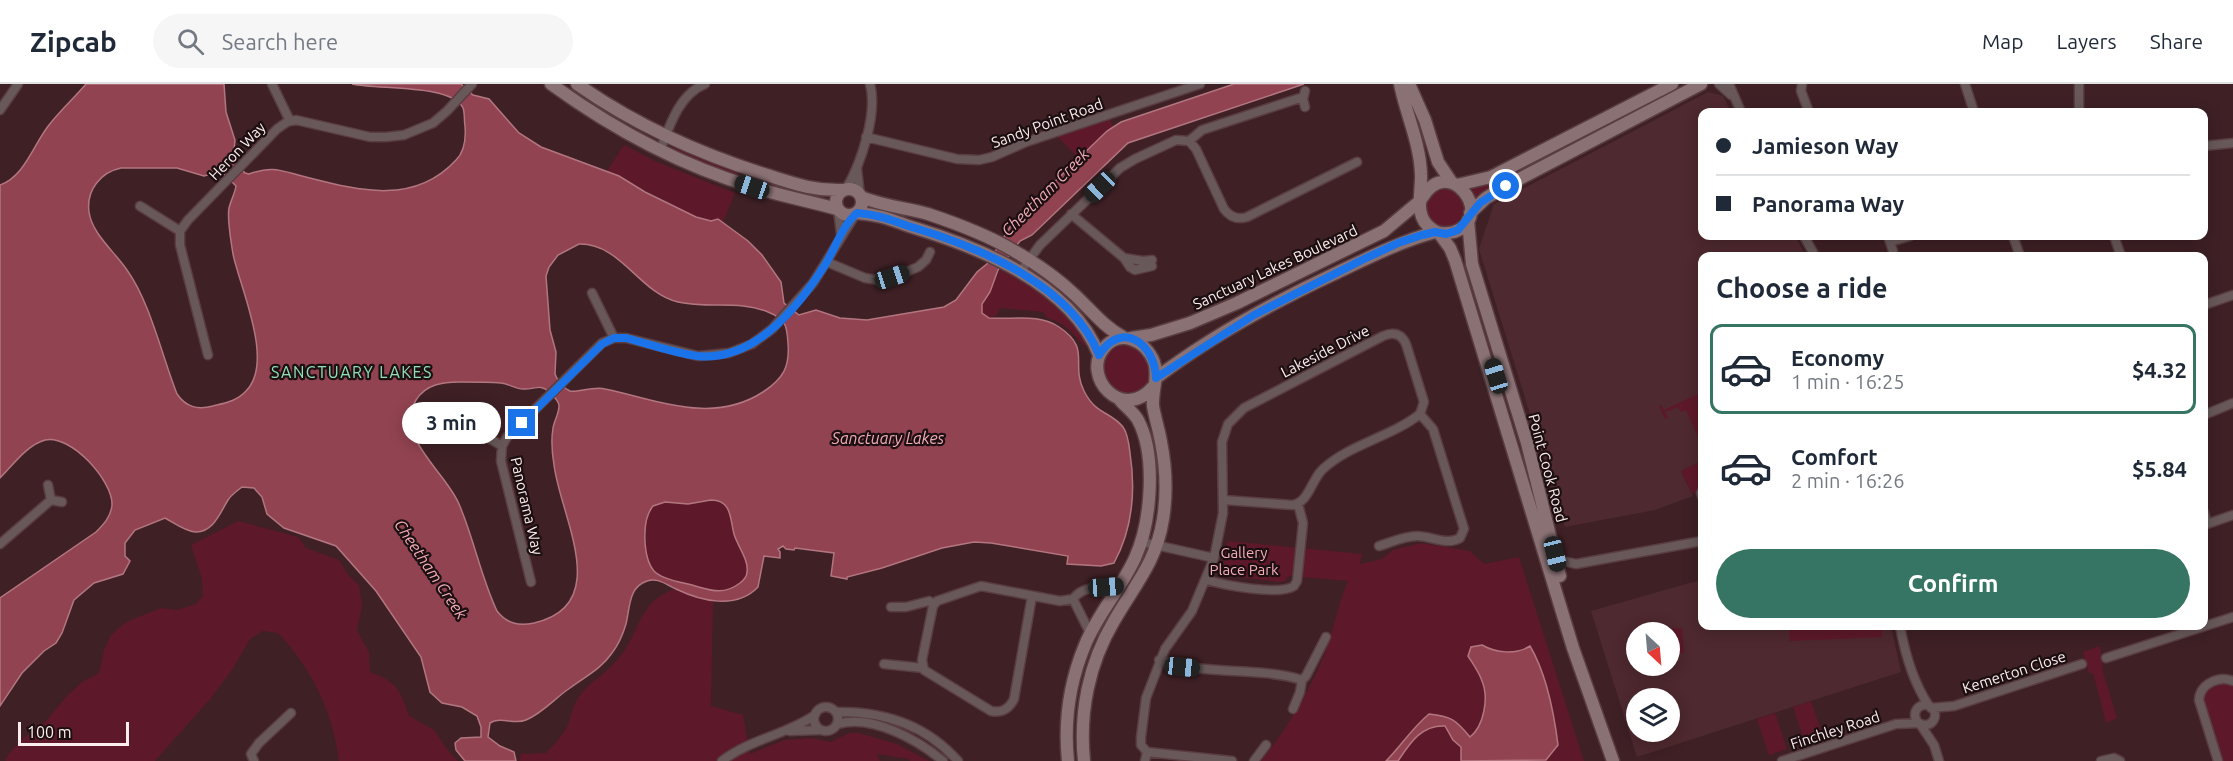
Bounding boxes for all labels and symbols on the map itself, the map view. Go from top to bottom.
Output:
street label: Sandy Point Road [989,95,1105,151]
street label: Heron Way [205,119,269,183]
water label: Cheetham Creek [998,144,1093,239]
car [1081,168,1119,206]
route start [1492,172,1519,199]
car [732,173,772,201]
street label: Sanctuary Lakes Boulevard [1190,221,1360,313]
car [872,263,912,291]
street label: Lakeside Drive [1278,321,1372,381]
car [1482,356,1510,396]
district label: SANCTUARY LAKES [271,363,433,381]
callout: 3 min [402,402,501,444]
route end [508,409,535,436]
street label: Point Cook Road [1525,412,1571,524]
water label: Sanctuary Lakes [831,429,944,447]
street label: Panorama Way [507,455,547,557]
water label: Cheetham Creek [391,516,471,623]
car [1542,534,1568,574]
park label: Gallery Place Park [1209,544,1279,578]
car [1087,577,1125,597]
north arrow [1626,622,1680,676]
street label: Kemerton Close [1960,647,2068,697]
car [1163,656,1201,678]
street label: Finchley Road [1788,708,1882,752]
scale bar [18,719,129,746]

